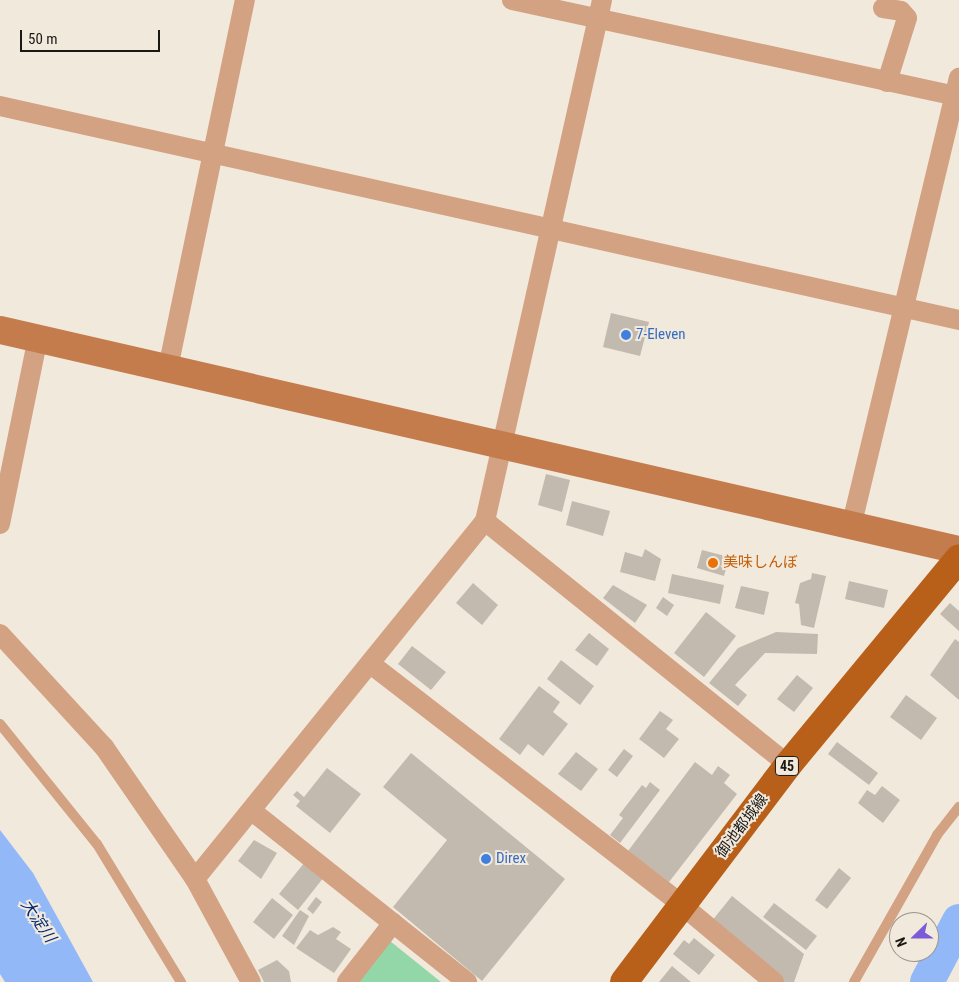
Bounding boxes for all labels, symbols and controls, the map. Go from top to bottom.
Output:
scale bar [22,20,162,52]
text: 50 m [28,30,58,48]
place label: 7-Eleven [636,326,686,344]
marker: 7-Eleven [620,329,632,341]
place label: 美味しんぼ [723,554,798,572]
marker: 美味しんぼ [707,557,719,569]
road number: 45 [774,754,800,778]
street label: 御池都城線 [712,791,772,861]
place label: Direx [496,850,526,868]
marker: Direx [480,853,492,865]
water label: 大淀川 [17,896,59,946]
north arrow [889,912,939,962]
text: N [892,935,910,949]

